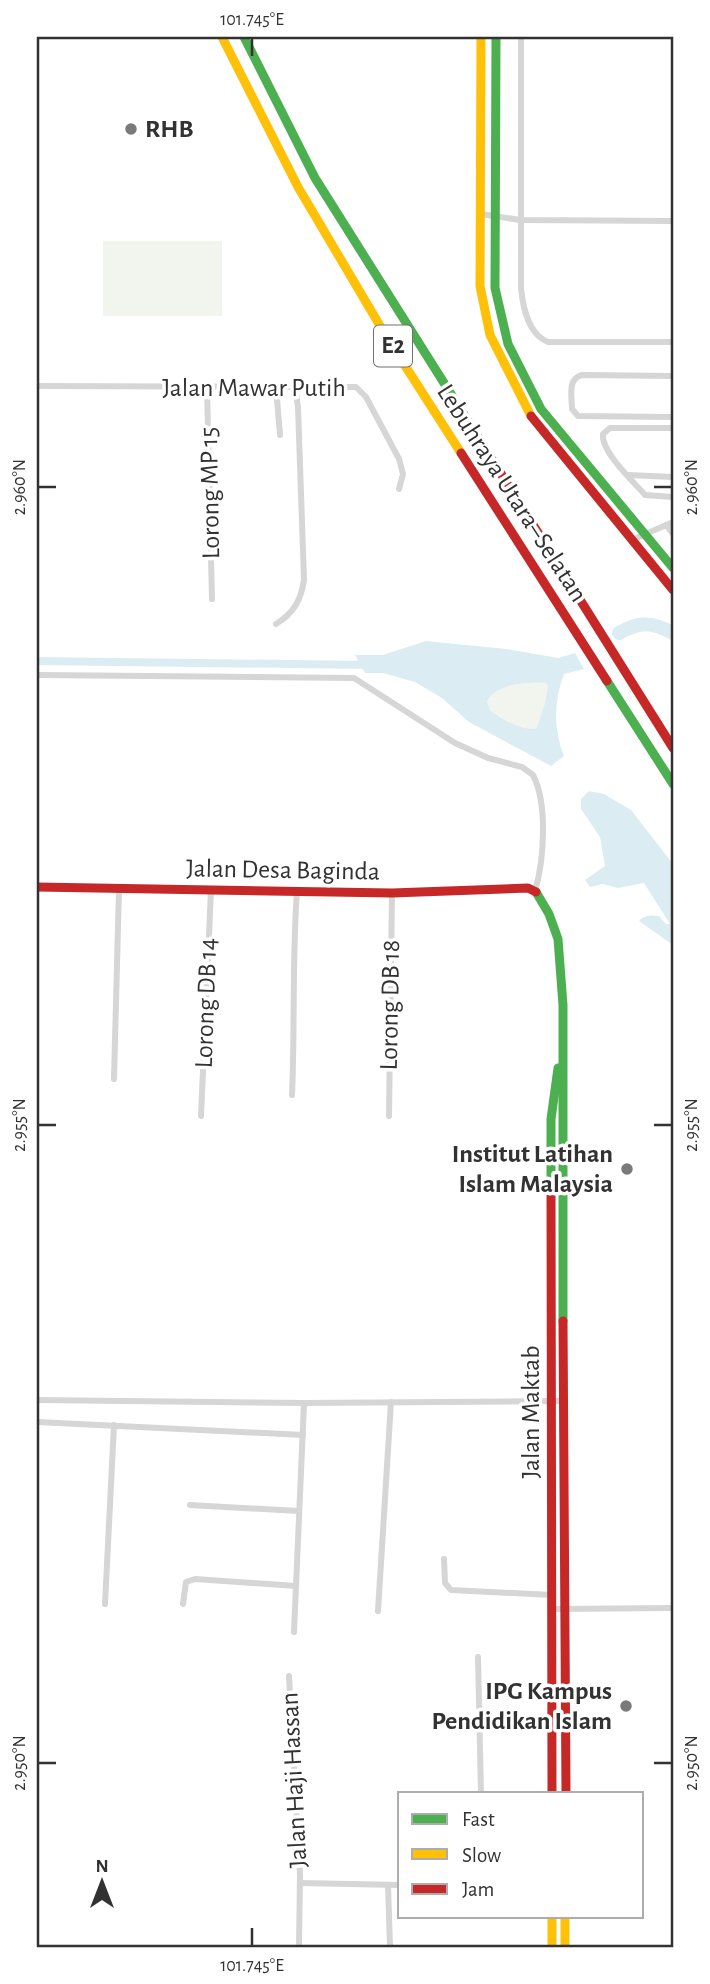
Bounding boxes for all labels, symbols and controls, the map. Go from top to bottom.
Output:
text: 101.745°E [220,11,284,29]
place label: RHB [145,116,194,142]
marker: RHB [123,121,139,137]
road number: E2 [374,326,412,366]
street label: Jalan Mawar Putih [162,375,346,401]
street label: Lebuhraya Utara–Selatan [432,380,592,606]
street label: Lorong MP 15 [196,427,224,559]
text: 2.960°N [11,459,29,515]
text: 2.960°N [683,459,701,515]
street label: Jalan Desa Baginda [186,855,380,885]
street label: Lorong DB 14 [191,937,221,1069]
street label: Lorong DB 18 [376,940,404,1070]
text: 2.955°N [11,1098,29,1152]
text: 2.955°N [683,1098,701,1152]
place label: Institut Latihan Islam Malaysia [452,1141,613,1197]
marker: Institut Latihan Islam Malaysia [619,1161,635,1177]
street label: Jalan Maktab [518,1345,544,1479]
place label: IPG Kampus Pendidikan Islam [431,1678,612,1734]
street label: Jalan Haji Hassan [276,1692,312,1868]
marker: IPG Kampus Pendidikan Islam [618,1698,634,1714]
text: 2.950°N [11,1735,29,1791]
text: 2.950°N [683,1735,701,1791]
legend [398,1792,644,1918]
text: Fast [462,1809,495,1830]
text: Slow [462,1845,501,1866]
north arrow [66,1848,136,1918]
text: N [95,1857,109,1876]
text: Jam [462,1879,494,1900]
text: 101.745°E [220,1957,284,1975]

